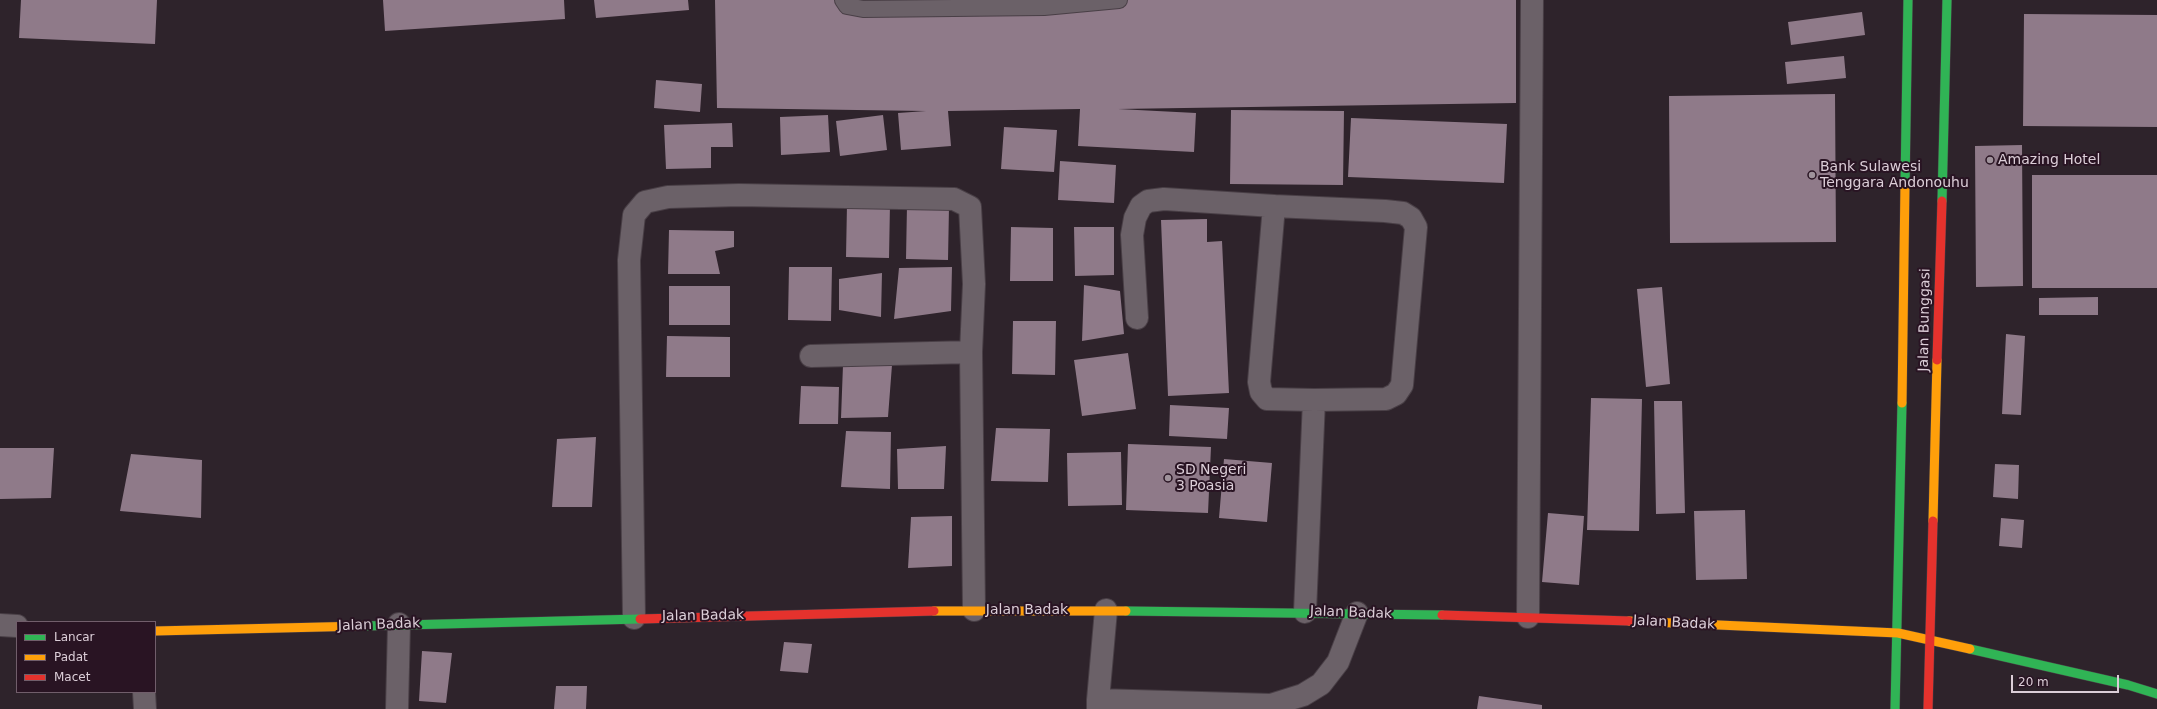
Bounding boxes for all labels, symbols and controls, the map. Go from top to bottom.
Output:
place label: Amazing Hotel [1998,152,2100,168]
marker: Amazing Hotel [1985,155,1995,165]
place label: Bank Sulawesi Tenggara Andonouhu [1820,159,1969,192]
marker: Bank Sulawesi Tenggara Andonouhu [1807,170,1817,180]
street label: Jalan Bunggasi [1916,268,1934,372]
place label: SD Negeri 3 Poasia [1176,462,1246,494]
marker: SD Negeri 3 Poasia [1163,473,1173,483]
street label: Jalan Badak [986,602,1068,618]
street label: Jalan Badak [1310,603,1392,623]
street label: Jalan Badak [662,607,744,625]
street label: Jalan Badak [1632,612,1716,634]
street label: Jalan Badak [338,615,420,635]
legend [16,621,156,693]
text: Lancar [54,630,95,644]
text: Padat [54,650,88,664]
scale bar [2013,667,2121,693]
text: Macet [54,670,90,684]
text: 20 m [2018,675,2049,689]

